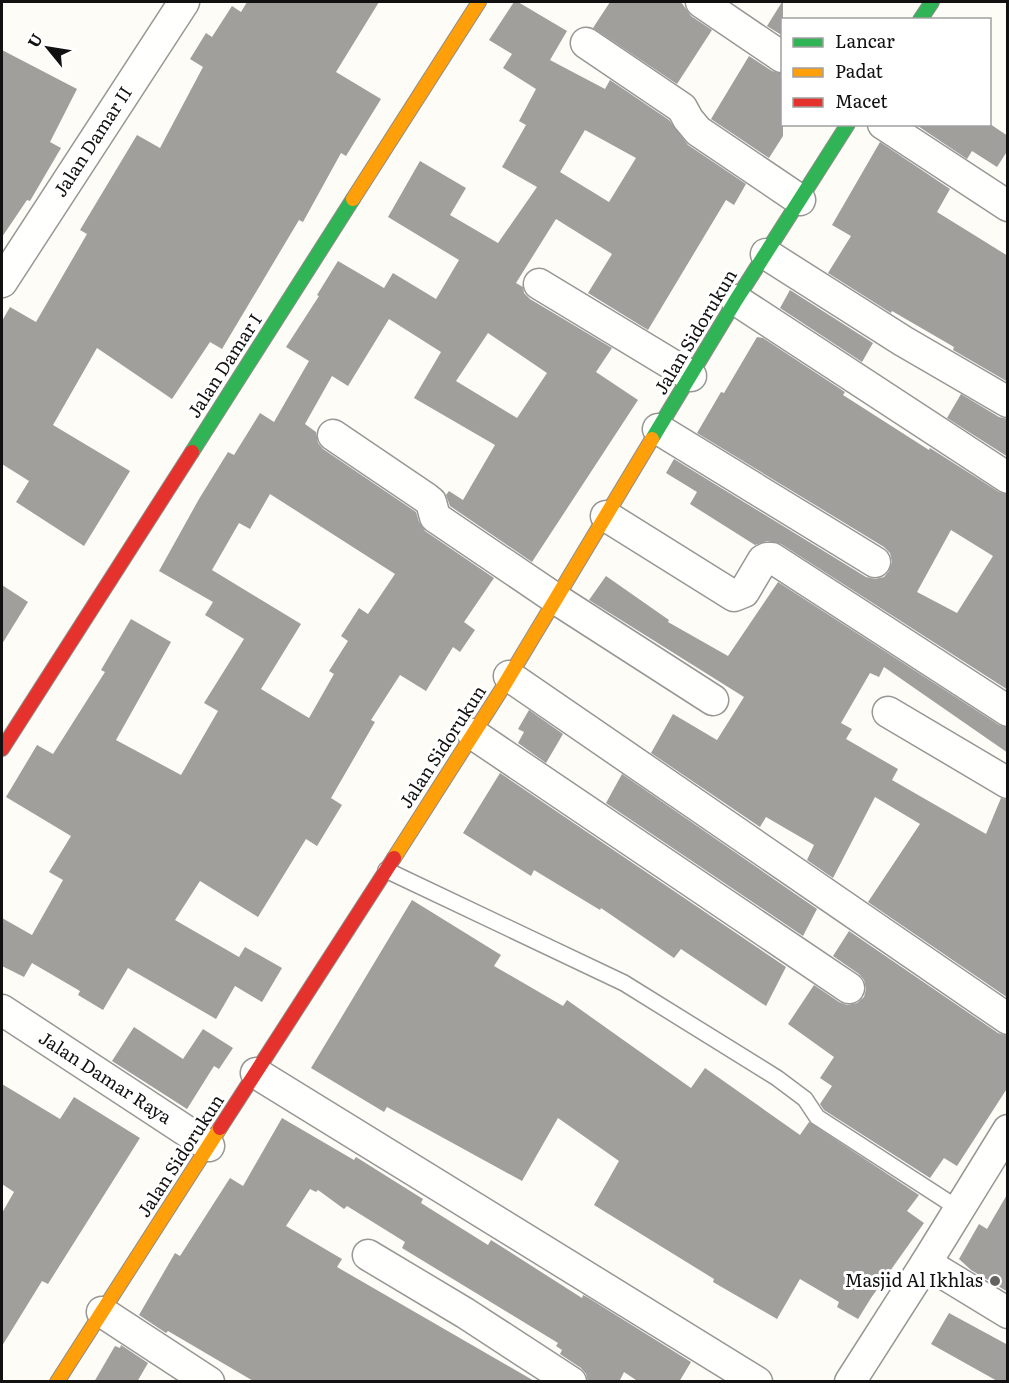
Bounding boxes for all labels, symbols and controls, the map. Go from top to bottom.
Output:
north arrow [18,18,78,78]
legend [781,18,991,126]
text: Lancar [835,27,895,54]
text: U [21,28,48,51]
text: Padat [835,57,884,84]
street label: Jalan Damar II [46,80,138,202]
text: Macet [835,87,888,114]
street label: Jalan Sidorukun [647,263,743,399]
street label: Jalan Damar I [180,308,268,423]
street label: Jalan Sidorukun [392,679,492,813]
street label: Jalan Damar Raya [34,1024,178,1130]
street label: Jalan Sidorukun [130,1088,230,1222]
place label: Masjid Al Ikhlas [845,1266,983,1293]
marker: Masjid Al Ikhlas [988,1274,1002,1288]

